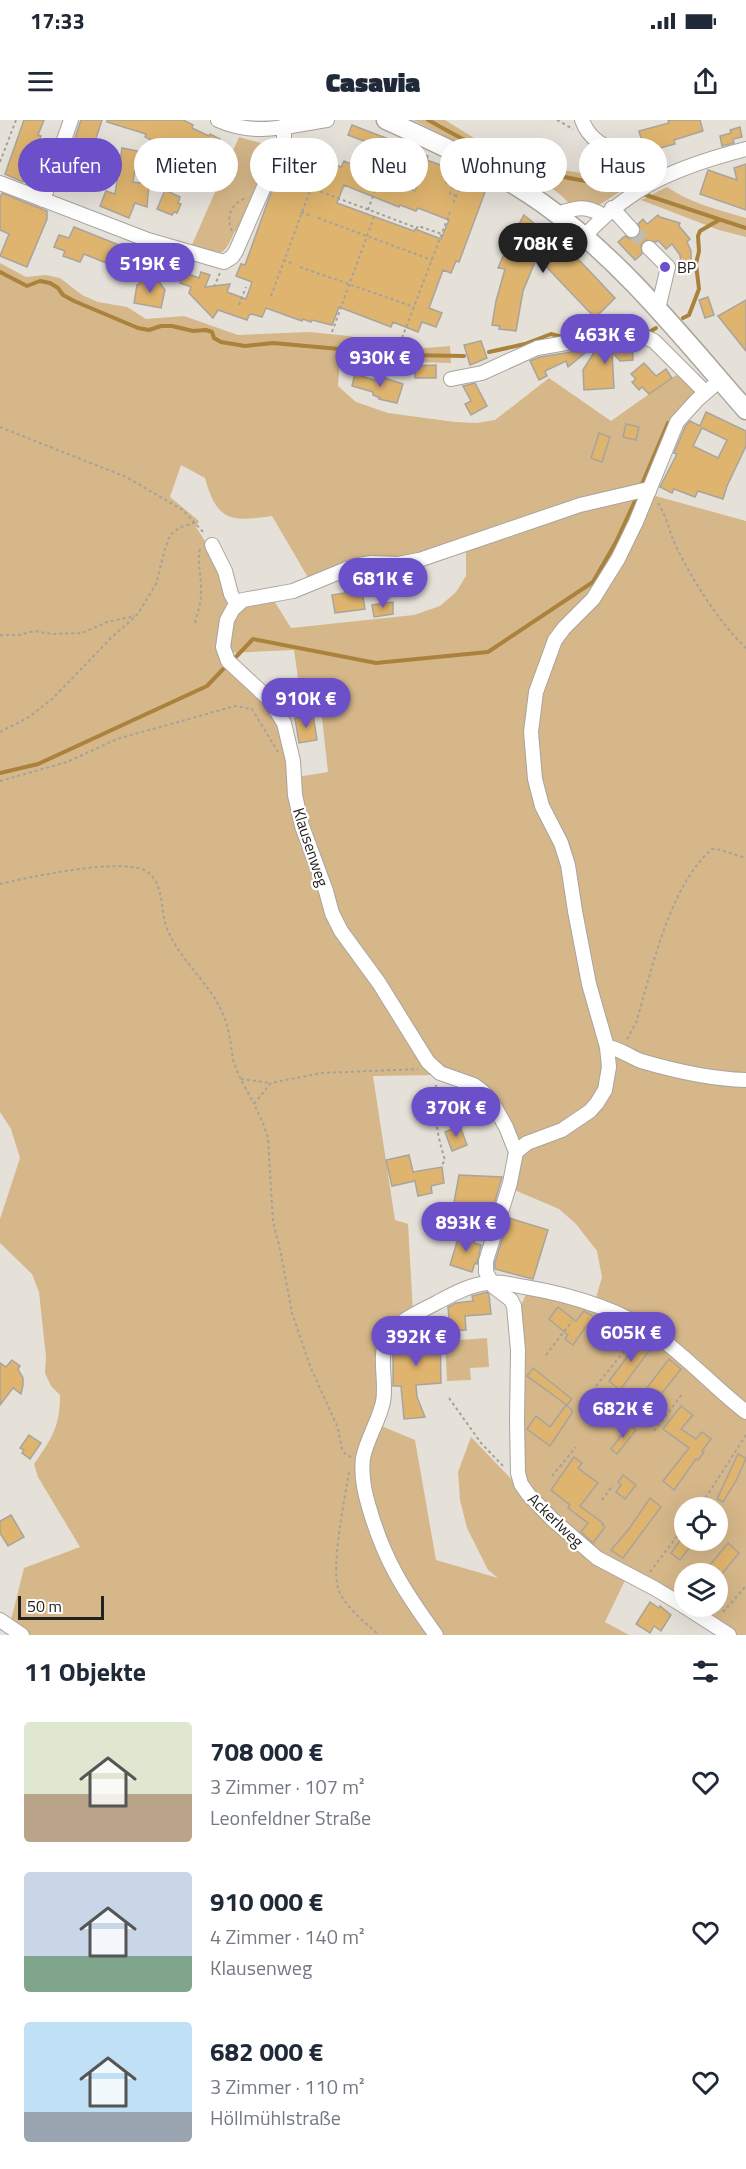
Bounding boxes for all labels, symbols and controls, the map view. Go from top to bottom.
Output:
text: 17:33 [30,4,85,38]
text: Casavia [326,61,420,102]
icon: menu [24,65,57,98]
icon: share [689,65,722,98]
chip: Kaufen [18,138,122,192]
chip: Mieten [134,138,238,192]
chip: Filter [250,138,338,192]
chip: Neu [350,138,428,192]
chip: Wohnung [440,138,567,192]
chip: Haus [579,138,667,192]
pin: 708K € [494,223,592,274]
text: 708K € [512,227,574,258]
pin: 519K € [101,243,199,294]
text: 519K € [119,247,181,278]
place label: BP [677,255,696,279]
marker: BP [658,260,672,274]
pin: 463K € [556,314,654,365]
text: 463K € [574,318,636,349]
pin: 930K € [331,337,429,388]
text: 930K € [349,341,411,372]
pin: 681K € [334,558,432,609]
text: 681K € [352,562,414,593]
pin: 910K € [257,678,355,729]
text: 910K € [275,682,337,713]
street label: Klausenweg [287,804,335,890]
pin: 370K € [407,1087,505,1138]
text: 370K € [425,1091,487,1122]
pin: 893K € [417,1202,515,1253]
text: 893K € [435,1206,497,1237]
pin: 605K € [582,1312,680,1363]
pin: 392K € [367,1316,465,1367]
text: 605K € [600,1316,662,1347]
text: 392K € [385,1320,447,1351]
pin: 682K € [574,1388,672,1439]
text: 682K € [592,1392,654,1423]
street label: Ackerlweg [523,1487,589,1553]
map controls [674,1497,728,1617]
button: locate [674,1497,728,1551]
button: layers [674,1563,728,1617]
scale bar [18,1593,104,1620]
text: 50 m [27,1594,62,1618]
text: 11 Objekte [24,1652,146,1691]
icon: filters [689,1655,722,1688]
text: 708 000 € [210,1732,323,1771]
icon: home [72,1746,144,1818]
icon: heart [689,1766,722,1799]
text: 3 Zimmer · 107 m² [210,1771,365,1802]
text: Leonfeldner Straße [210,1802,371,1833]
text: 910 000 € [210,1882,323,1921]
icon: home [72,1896,144,1968]
icon: heart [689,1916,722,1949]
text: 4 Zimmer · 140 m² [210,1921,365,1952]
text: Klausenweg [210,1952,312,1983]
text: 682 000 € [210,2032,323,2071]
icon: home [72,2046,144,2118]
icon: heart [689,2066,722,2099]
text: 3 Zimmer · 110 m² [210,2071,365,2102]
text: Höllmühlstraße [210,2102,341,2133]

